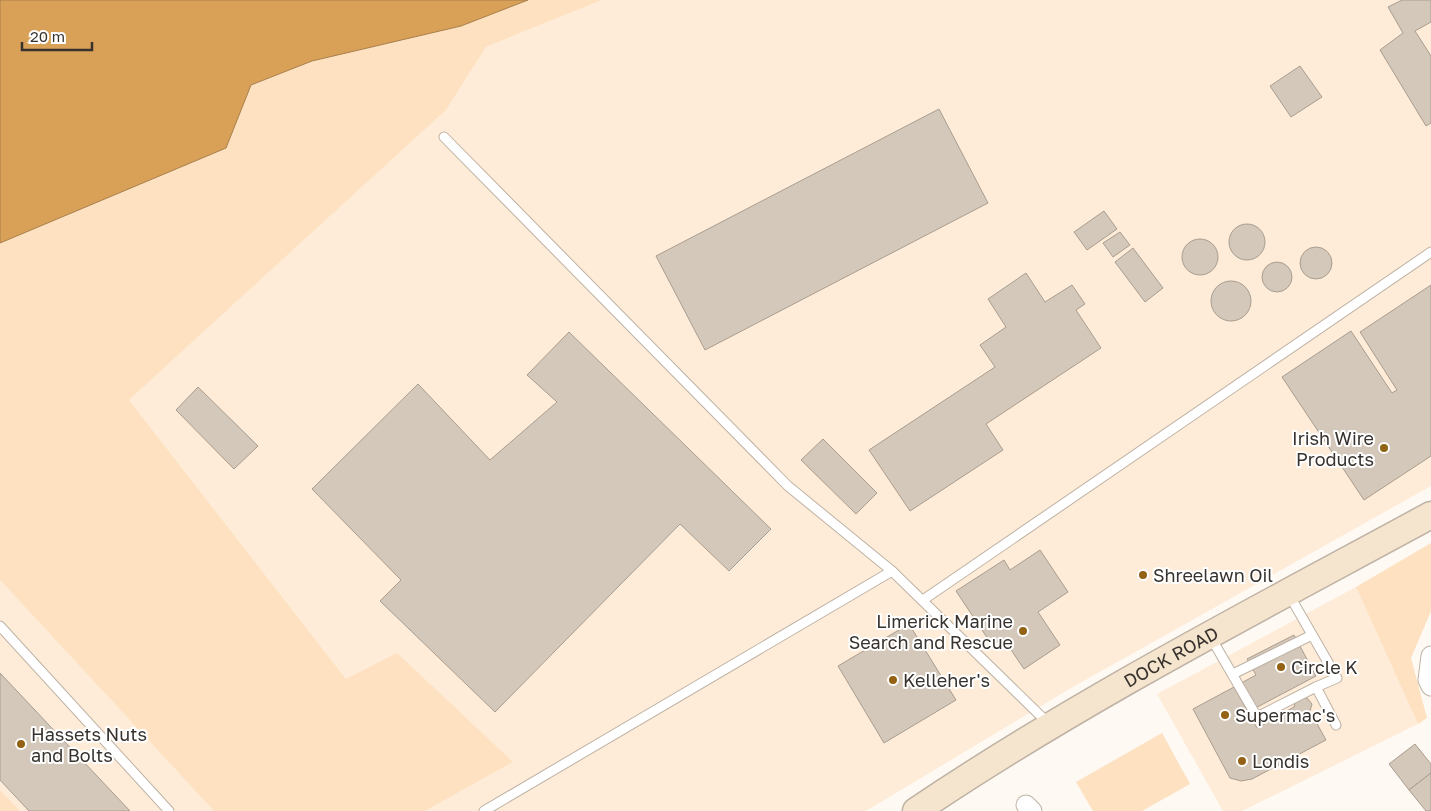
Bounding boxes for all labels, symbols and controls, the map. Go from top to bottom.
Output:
scale bar [22,20,92,52]
text: 20 m [30,27,65,45]
place label: Irish Wire Products [1292,427,1374,470]
marker: Irish Wire Products [1378,442,1390,454]
place label: Shreelawn Oil [1153,564,1273,586]
marker: Shreelawn Oil [1137,569,1149,581]
place label: Limerick Marine Search and Rescue [849,610,1013,653]
street label: DOCK ROAD [1120,621,1222,692]
marker: Limerick Marine Search and Rescue [1017,625,1029,637]
place label: Circle K [1291,656,1358,678]
marker: Circle K [1275,661,1287,673]
place label: Kelleher's [903,669,990,691]
marker: Kelleher's [887,674,899,686]
place label: Supermac's [1235,704,1335,726]
marker: Supermac's [1219,709,1231,721]
place label: Hassets Nuts and Bolts [31,723,147,766]
marker: Hassets Nuts and Bolts [15,738,27,750]
place label: Londis [1252,750,1309,772]
marker: Londis [1236,755,1248,767]

